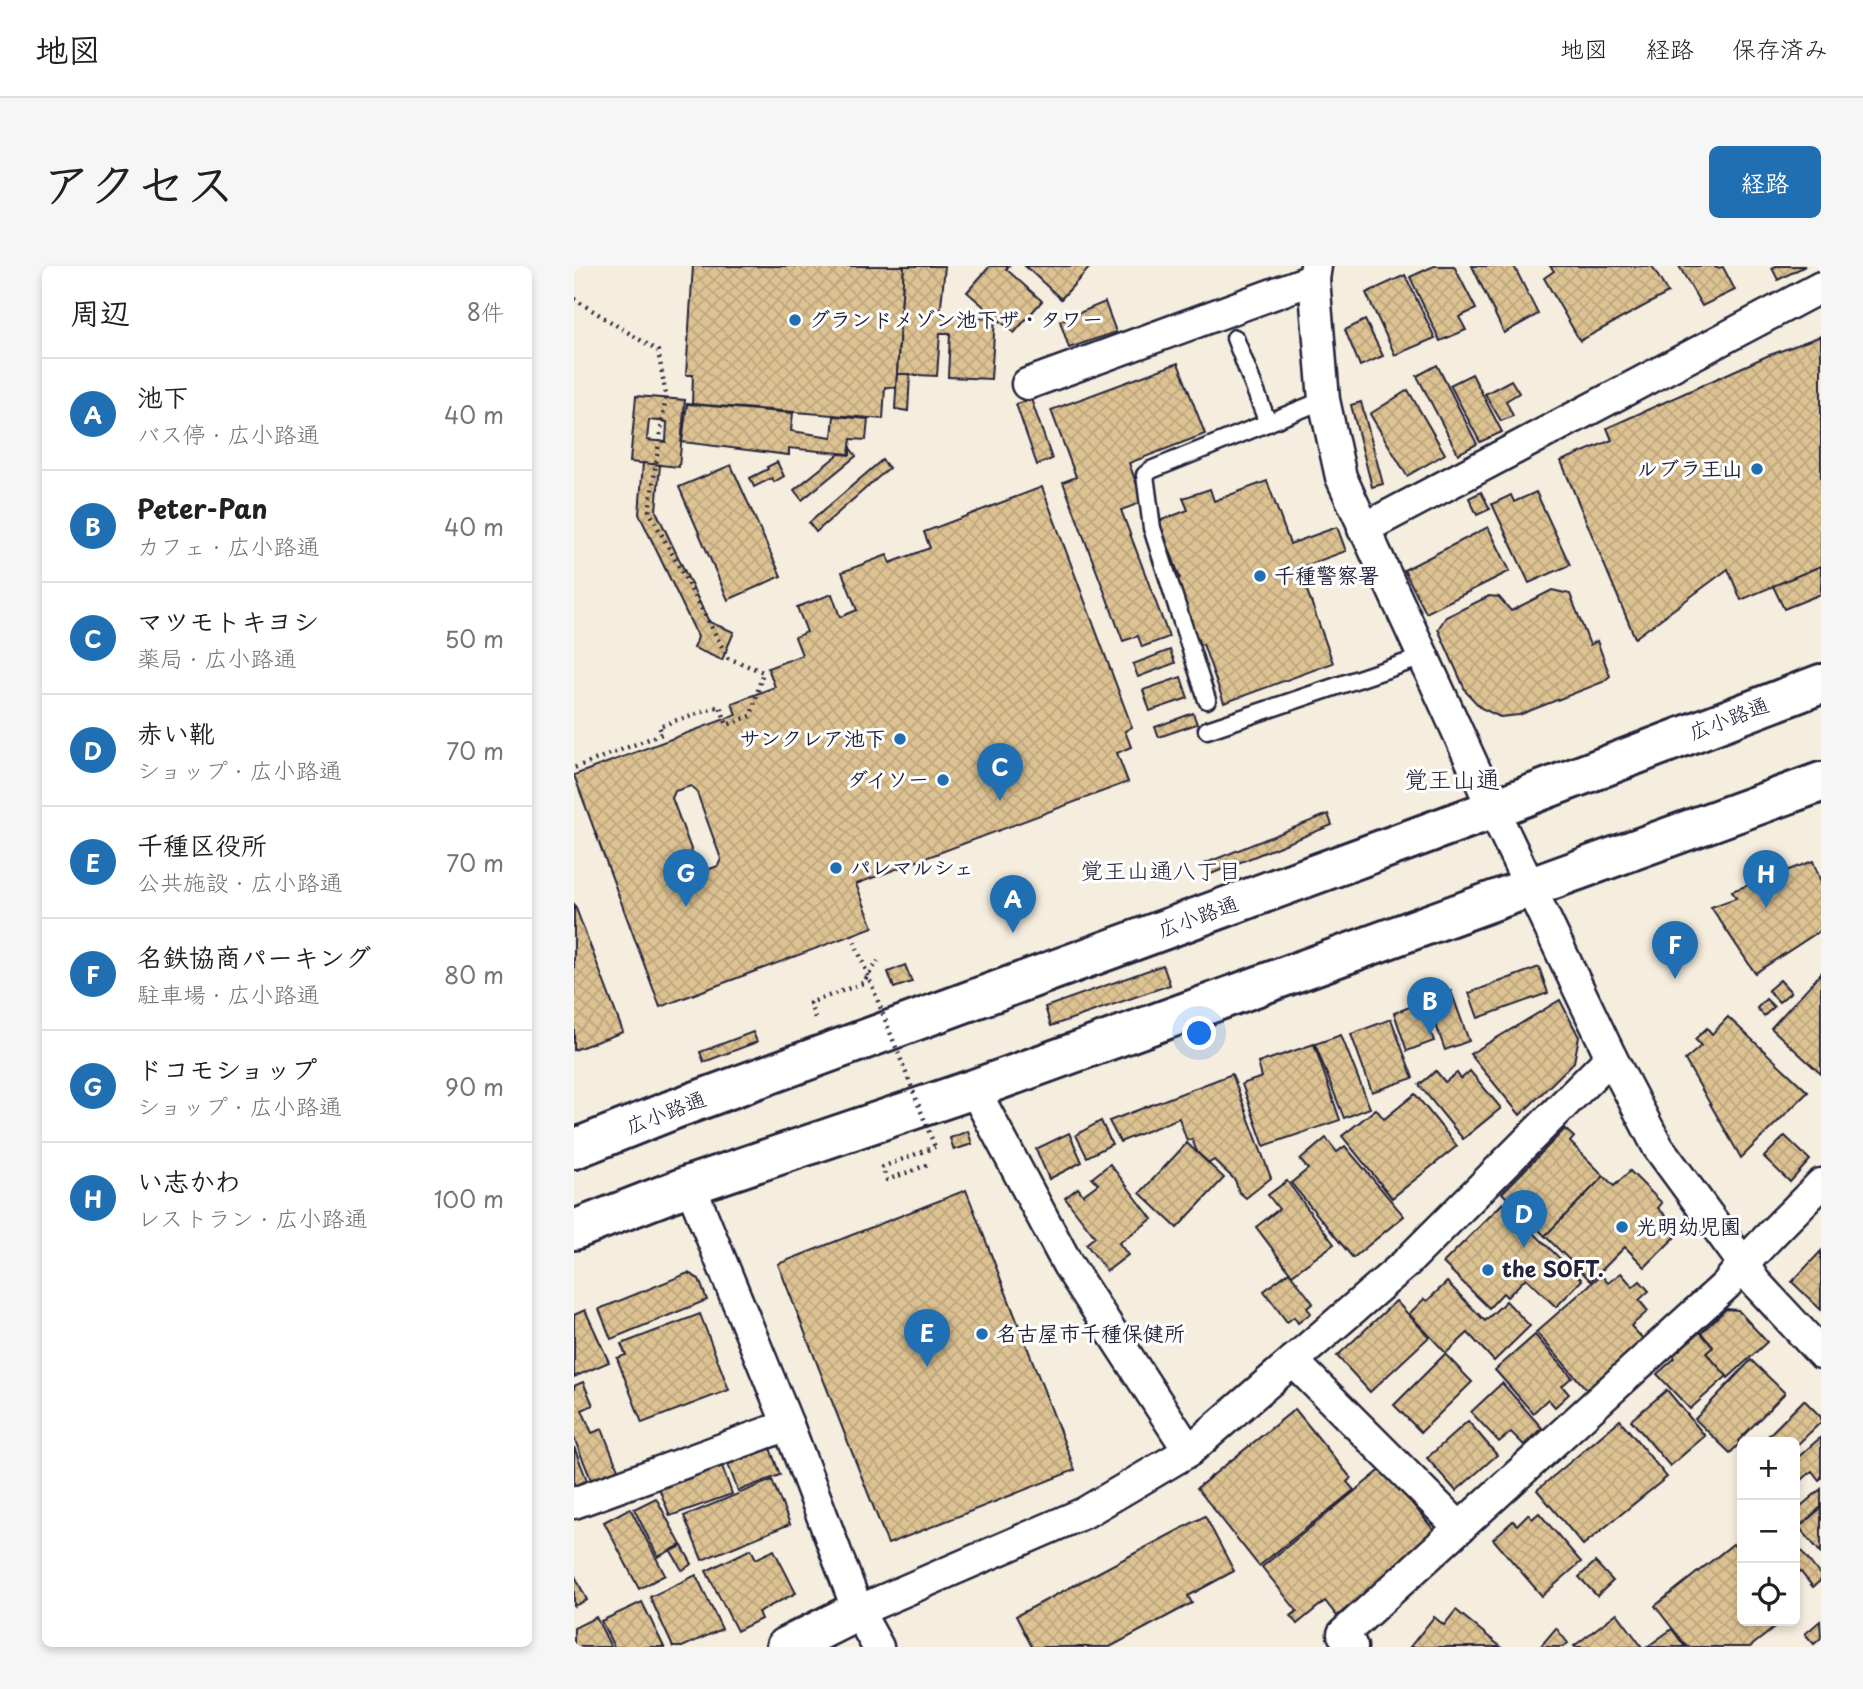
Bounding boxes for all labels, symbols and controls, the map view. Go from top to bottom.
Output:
text: 地図 [35,23,101,73]
text: 地図 [1560,30,1608,66]
text: 経路 [1646,30,1694,66]
text: 保存済み [1732,30,1828,66]
text: アクセス [42,145,235,219]
button: 経路 [1709,146,1821,218]
text: 周辺 [70,289,130,334]
text: 8件 [467,294,504,329]
place label: グランドメゾン池下ザ・タワー [809,302,1103,334]
marker: グランドメゾン池下ザ・タワー [787,312,803,328]
text: 池下 [137,377,189,416]
text: A [84,397,102,432]
text: 40 m [444,397,504,432]
text: バス停 · 広小路通 [137,416,320,451]
place label: ルブラ王山 [1637,451,1743,483]
marker: ルブラ王山 [1749,461,1765,477]
text: Peter-Pan [137,489,268,528]
text: B [85,509,101,544]
text: 40 m [444,509,504,544]
text: カフェ · 広小路通 [137,528,320,563]
place label: 千種警察署 [1274,558,1379,590]
marker: 千種警察署 [1252,568,1268,584]
text: マツモトキヨシ [137,601,319,640]
text: C [84,621,102,656]
text: 50 m [444,621,504,656]
text: 薬局 · 広小路通 [137,640,297,675]
street label: 広小路通 [1683,687,1773,747]
text: 赤い靴 [137,713,215,752]
place label: サンクレア池下 [739,721,886,753]
marker: サンクレア池下 [892,731,908,747]
text: D [84,733,102,768]
text: 70 m [446,733,504,768]
pin: C [977,743,1023,801]
text: ショップ · 広小路通 [137,752,342,787]
district label: 覚王山通 [1404,760,1500,796]
place label: ダイソー [847,762,929,794]
marker: ダイソー [935,772,951,788]
text: 千種区役所 [137,825,267,864]
text: E [86,845,100,880]
text: 70 m [446,845,504,880]
pin: G [663,849,709,907]
place label: パレマルシェ [850,850,974,882]
pin: H [1743,850,1789,908]
district label: 覚王山通八丁目 [1081,852,1242,887]
marker: パレマルシェ [828,860,844,876]
text: 公共施設 · 広小路通 [137,864,343,899]
pin: A [990,875,1036,933]
street label: 広小路通 [1152,886,1242,945]
pin: F [1652,921,1698,979]
text: 名鉄協商パーキング [137,937,371,976]
text: F [86,957,100,992]
text: 80 m [444,957,504,992]
text: 駐車場 · 広小路通 [137,976,320,1011]
pin: B [1407,977,1453,1035]
your location [1182,1016,1216,1050]
text: ドコモショップ [137,1049,317,1088]
text: G [84,1069,102,1104]
text: 90 m [445,1069,504,1104]
street label: 広小路通 [620,1081,710,1141]
text: ショップ · 広小路通 [137,1088,342,1123]
text: い志かわ [137,1161,241,1200]
text: H [84,1181,102,1216]
text: 100 m [434,1181,504,1216]
pin: D [1501,1190,1547,1248]
text: レストラン · 広小路通 [137,1200,367,1235]
place label: 光明幼児園 [1636,1209,1741,1241]
marker: 光明幼児園 [1614,1219,1630,1235]
place label: the SOFT. [1502,1252,1604,1284]
marker: the SOFT. [1480,1262,1496,1278]
pin: E [904,1309,950,1367]
place label: 名古屋市千種保健所 [996,1316,1185,1348]
marker: 名古屋市千種保健所 [974,1326,990,1342]
map controls [1737,1437,1800,1626]
button: + [1737,1437,1800,1500]
button: − [1737,1500,1800,1563]
button: locate [1737,1563,1800,1626]

